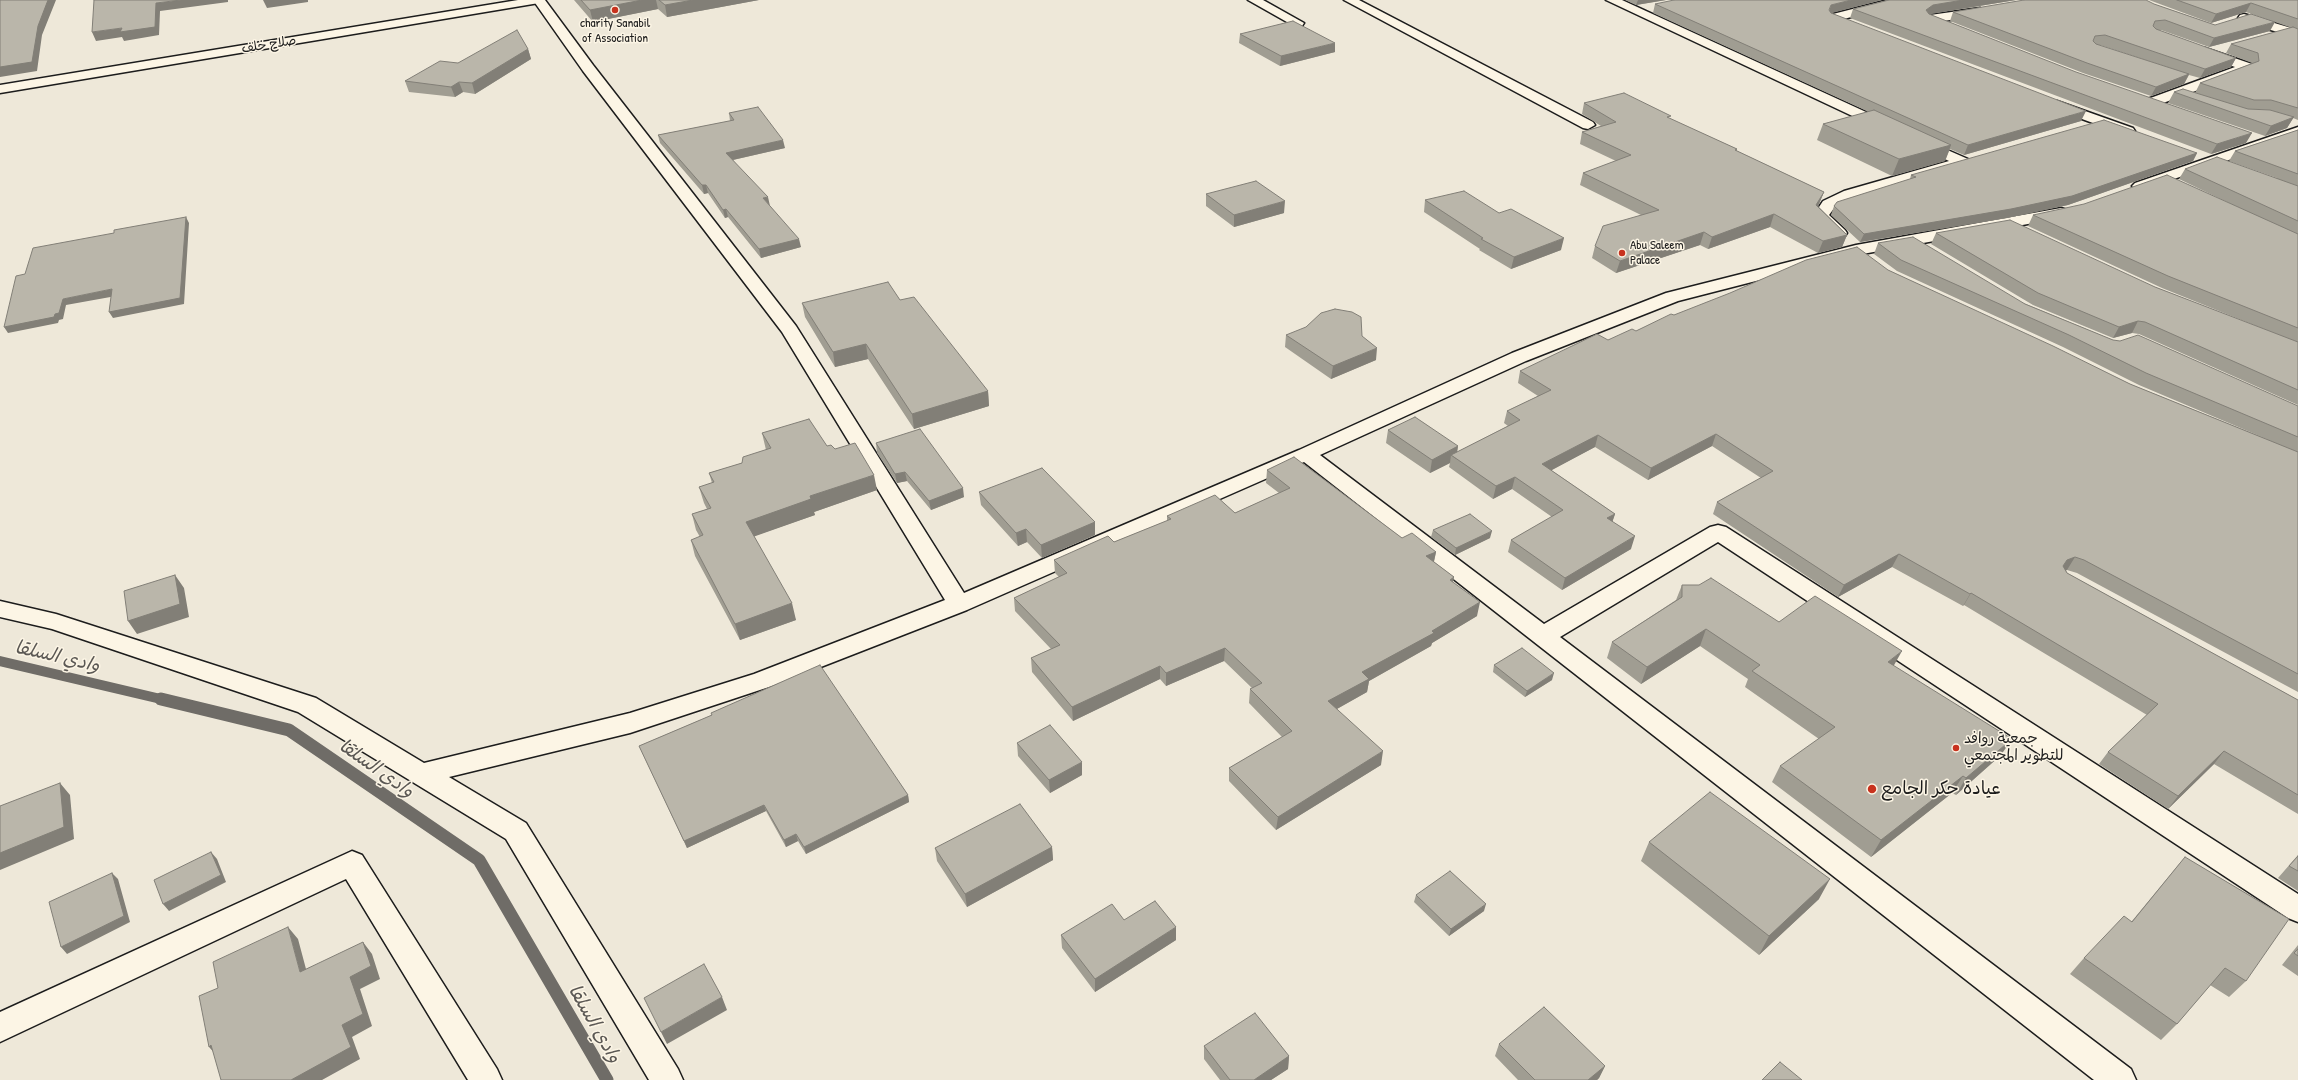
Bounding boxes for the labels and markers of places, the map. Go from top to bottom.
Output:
marker: charity Sanabil of Association [610,5,620,15]
place label: charity Sanabil of Association [580,16,650,47]
place label: Abu Saleem Palace [1630,238,1684,269]
marker: Abu Saleem Palace [1617,248,1627,258]
place label: جمعية روافد للتطوير المجتمعي [1964,730,2063,765]
marker: جمعية روافد للتطوير المجتمعي [1951,743,1961,753]
place label: عيادة حكر الجامع [1881,778,2001,800]
marker: عيادة حكر الجامع [1866,783,1878,795]

